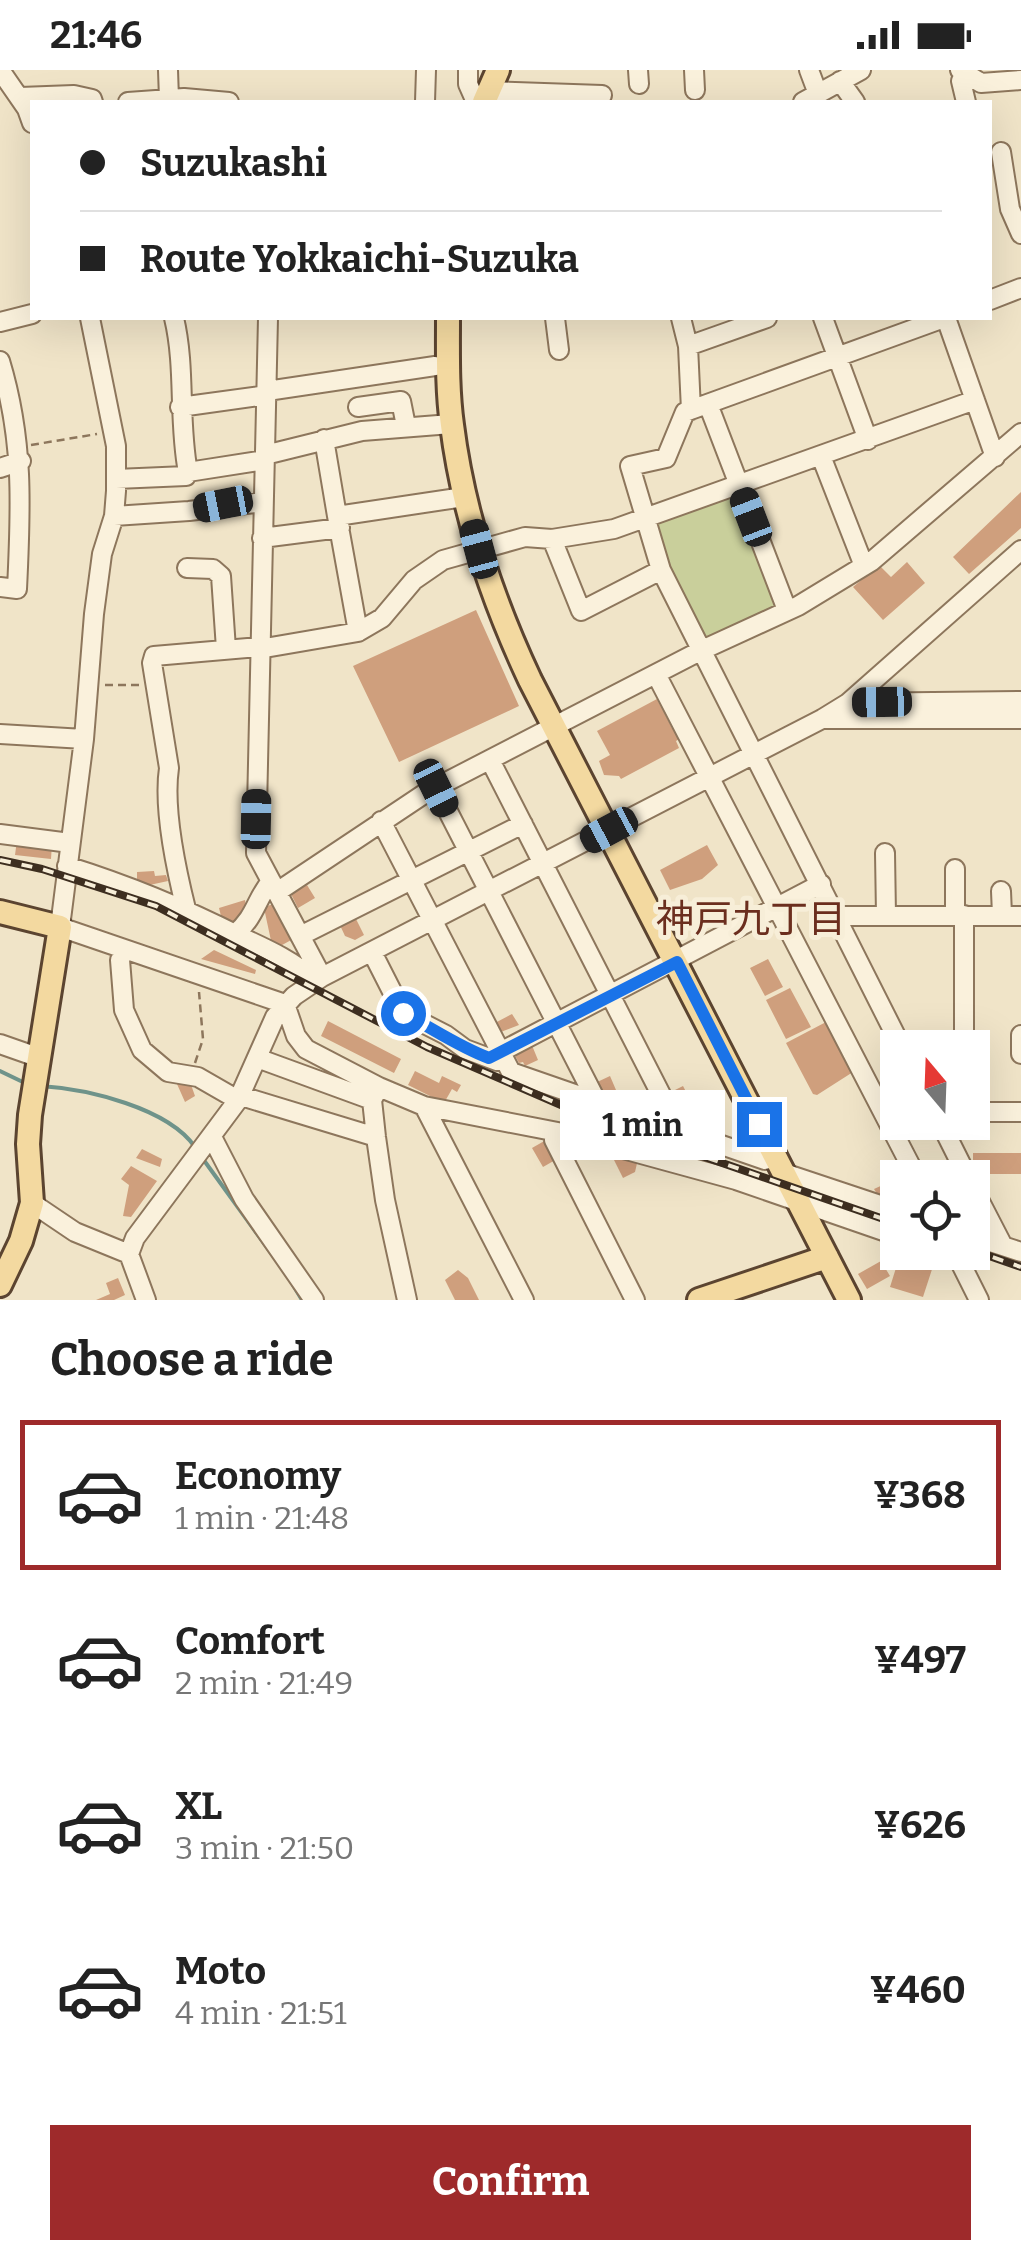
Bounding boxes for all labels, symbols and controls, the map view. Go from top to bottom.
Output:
text: 21:46 [50,12,142,58]
text: Suzukashi [140,140,327,186]
text: Route Yokkaichi-Suzuka [140,236,579,282]
car [191,484,255,524]
car [726,484,776,550]
car [457,516,501,582]
car [852,686,912,718]
car [409,754,463,822]
car [240,789,272,849]
car [575,803,643,857]
district label: 神戸九丁目 [656,896,846,942]
route start [381,991,426,1036]
north arrow [880,1030,990,1140]
map controls [880,1030,990,1270]
callout: 1 min [559,1089,724,1159]
route end [737,1102,782,1147]
text: 1 min [602,1106,683,1144]
button: locate [880,1160,990,1270]
text: Choose a ride [50,1333,333,1387]
icon: car [55,1450,145,1540]
text: Economy [175,1453,341,1499]
text: ¥368 [873,1472,966,1518]
text: 1 min · 21:48 [175,1499,349,1537]
icon: car [55,1615,145,1705]
text: Comfort [175,1618,325,1664]
text: ¥497 [874,1637,966,1683]
text: 2 min · 21:49 [175,1664,353,1702]
icon: car [55,1780,145,1870]
text: XL [175,1783,222,1829]
text: ¥626 [874,1802,966,1848]
text: 3 min · 21:50 [175,1829,354,1867]
icon: car [55,1945,145,2035]
text: Moto [175,1948,266,1994]
text: ¥460 [870,1967,966,2013]
text: 4 min · 21:51 [175,1994,347,2032]
button: Confirm [50,2125,971,2240]

